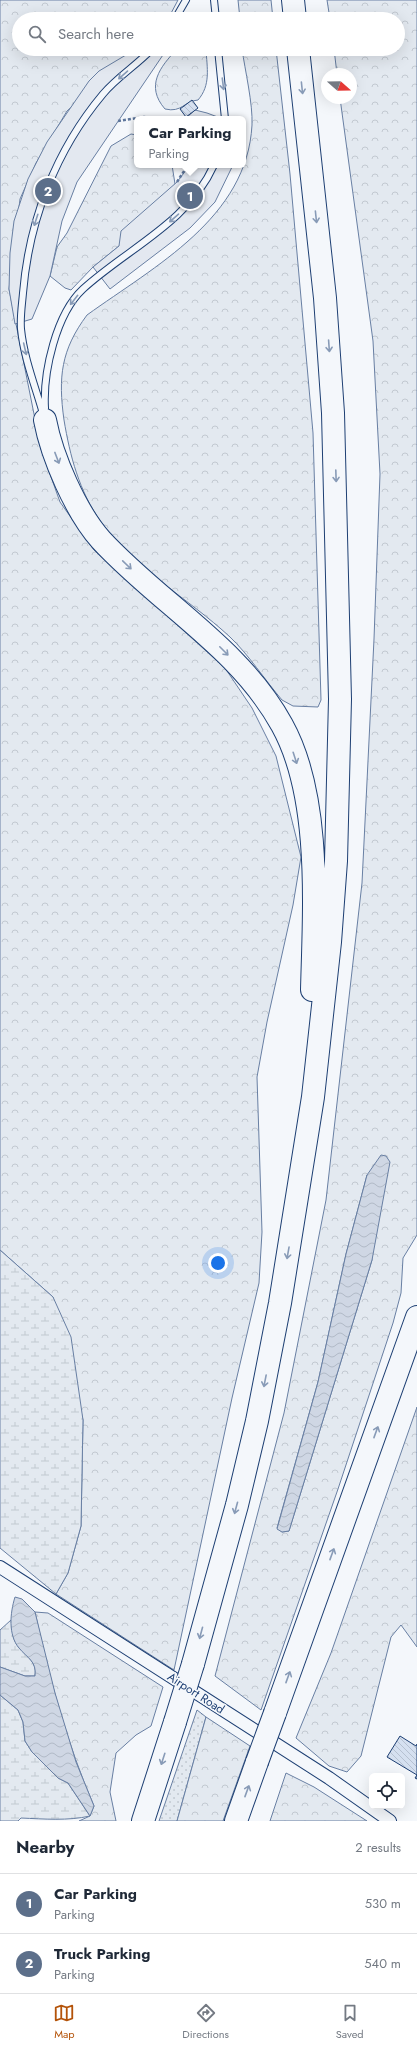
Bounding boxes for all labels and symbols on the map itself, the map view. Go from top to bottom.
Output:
north arrow [321,68,357,104]
one-way arrow [118,70,128,79]
one-way arrow [219,77,227,90]
one-way arrow [298,81,306,94]
pin: 2 [35,176,61,206]
pin: 1 [177,181,203,211]
one-way arrow [312,210,319,223]
one-way arrow [169,213,180,222]
one-way arrow [32,214,40,226]
one-way arrow [70,295,79,306]
one-way arrow [326,339,333,352]
one-way arrow [21,342,29,355]
one-way arrow [53,451,61,463]
one-way arrow [332,469,340,482]
one-way arrow [122,560,132,570]
one-way arrow [219,646,229,656]
one-way arrow [292,751,299,764]
one-way arrow [284,1246,292,1259]
your location [208,1253,228,1273]
one-way arrow [261,1374,269,1387]
one-way arrow [373,1426,380,1439]
one-way arrow [232,1501,239,1514]
one-way arrow [329,1549,337,1561]
one-way arrow [197,1626,205,1639]
street label: Airport Road [164,1668,228,1718]
one-way arrow [285,1670,292,1683]
one-way arrow [159,1752,166,1765]
one-way arrow [243,1786,251,1798]

